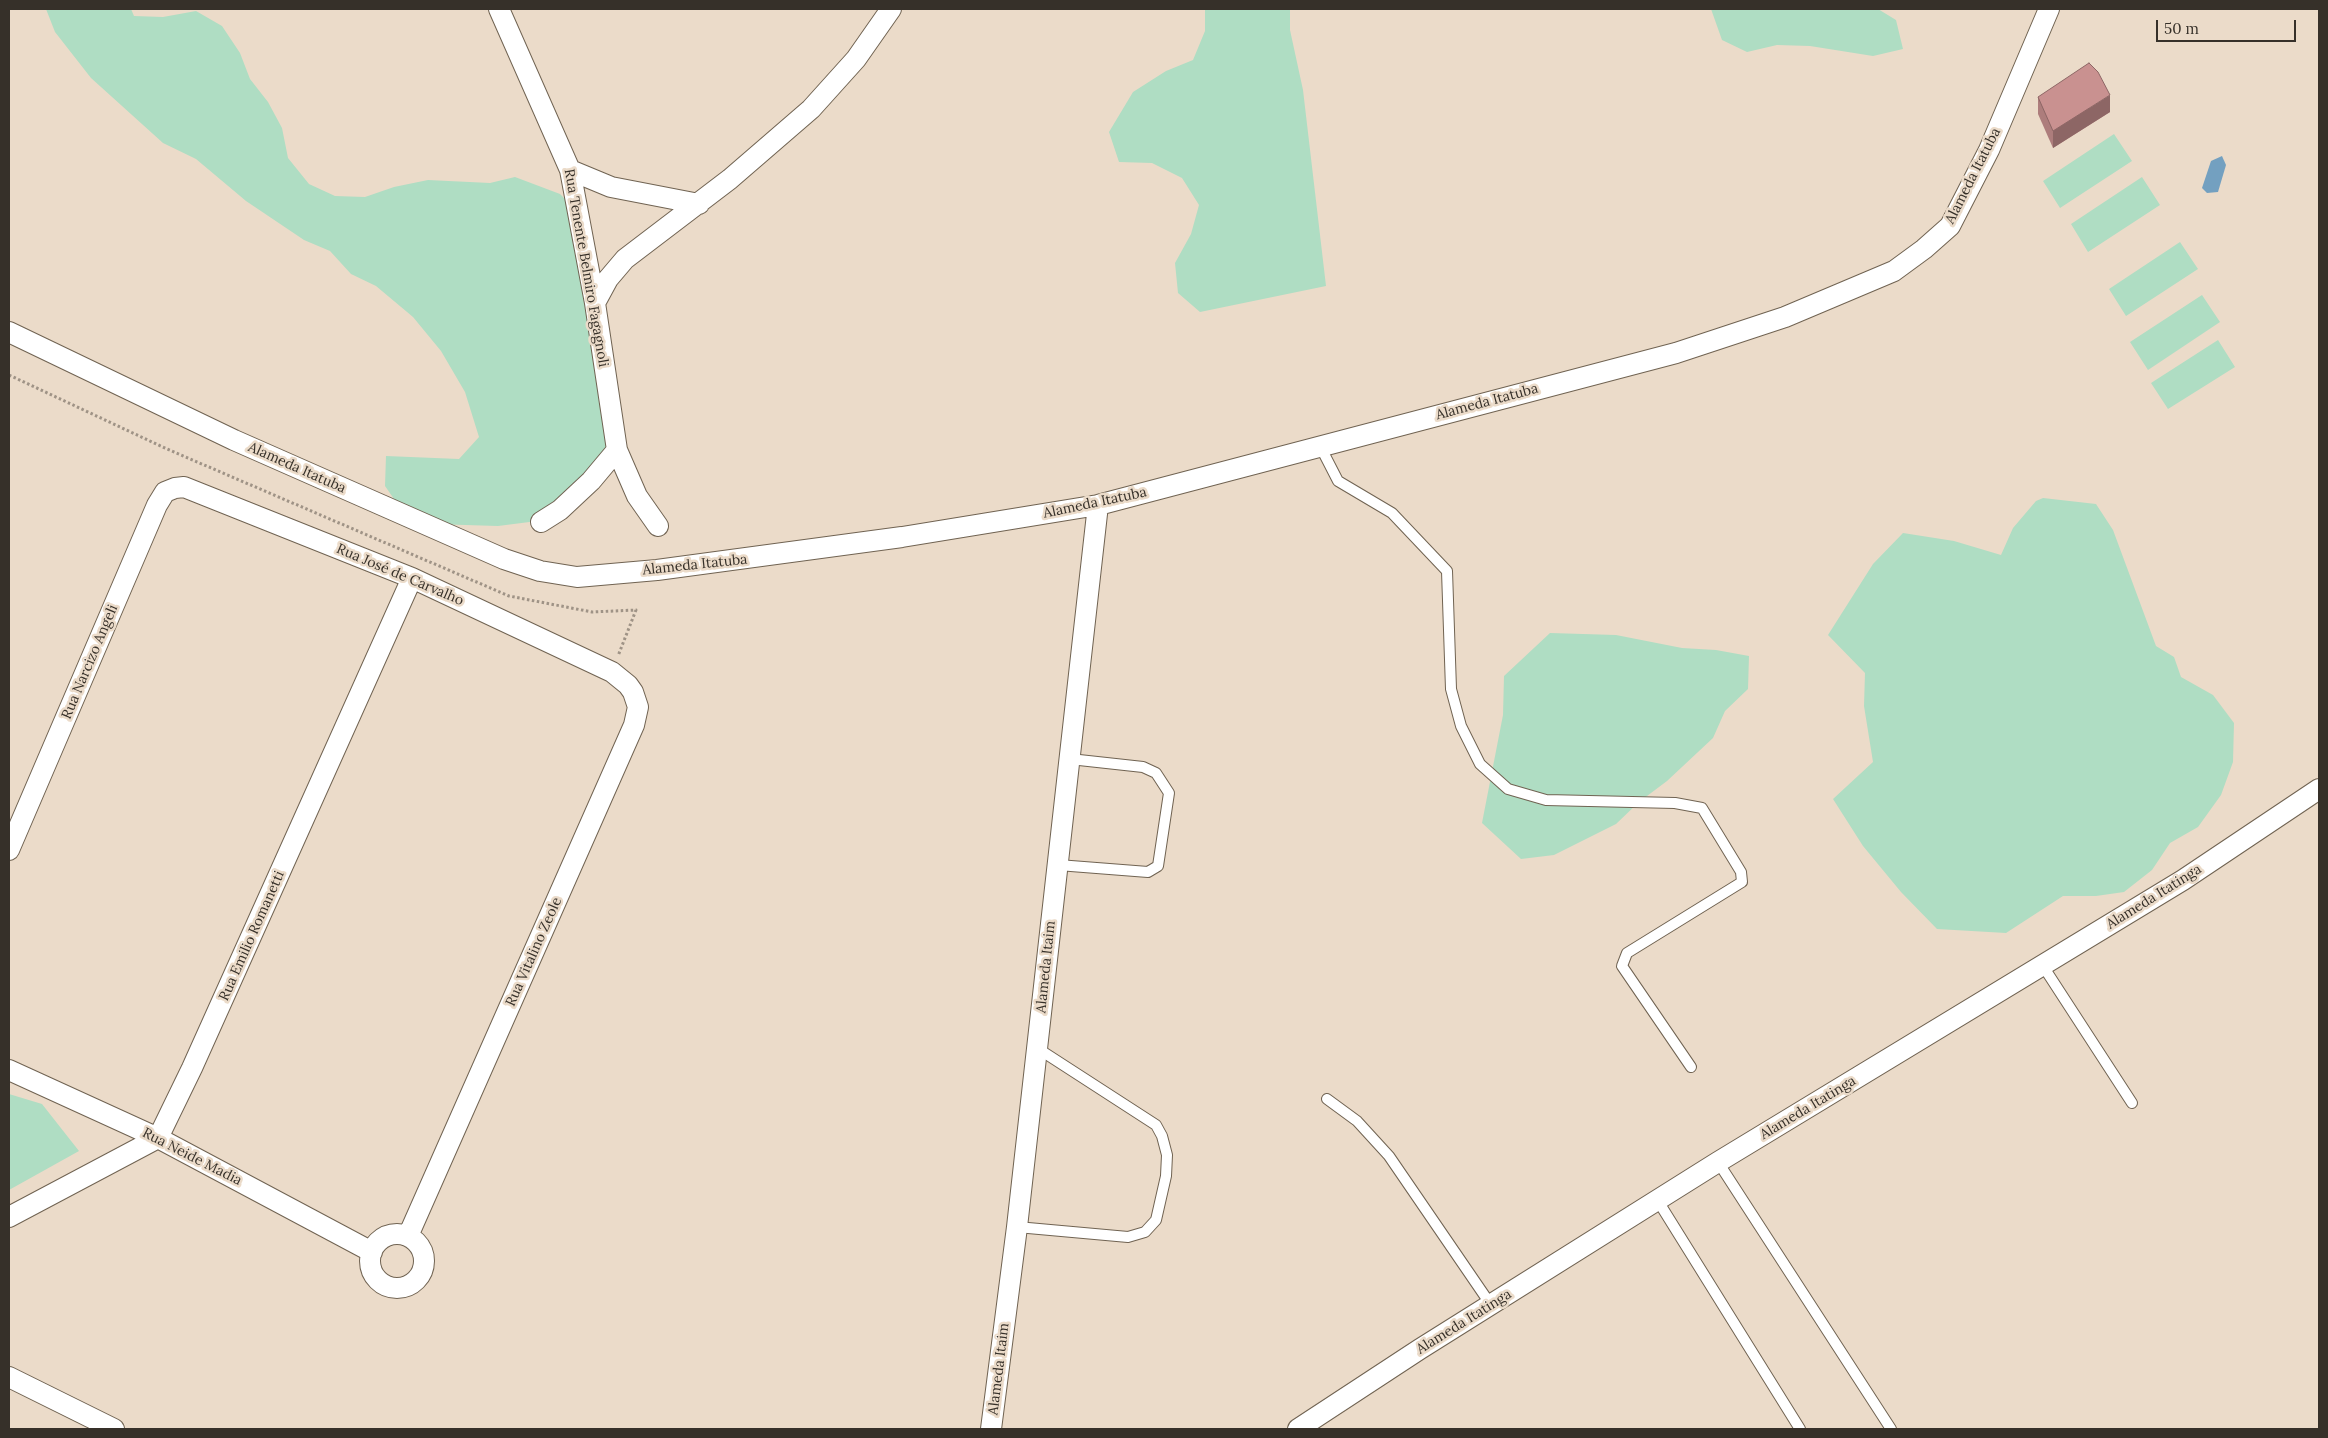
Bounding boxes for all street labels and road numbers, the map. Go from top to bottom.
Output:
street label: Alameda Itatuba [1942,125,2004,227]
street label: Rua Tenente Belmiro Fagagnoli [560,168,612,368]
street label: Alameda Itatuba [1434,380,1540,424]
street label: Alameda Itatuba [246,439,348,497]
street label: Alameda Itatuba [1042,484,1148,522]
street label: Rua José de Carvalho [334,541,466,609]
street label: Alameda Itatuba [642,551,748,579]
street label: Rua Narcizo Angeli [58,602,122,722]
street label: Alameda Itatinga [2103,861,2205,933]
street label: Rua Emilio Romanetti [216,868,288,1004]
street label: Rua Vitalino Zeole [502,895,566,1009]
street label: Alameda Itaim [1033,920,1059,1014]
street label: Alameda Itatinga [1757,1073,1859,1143]
street label: Rua Neide Madia [139,1125,245,1189]
street label: Alameda Itatinga [1413,1286,1515,1358]
street label: Alameda Itaim [985,1322,1013,1416]

